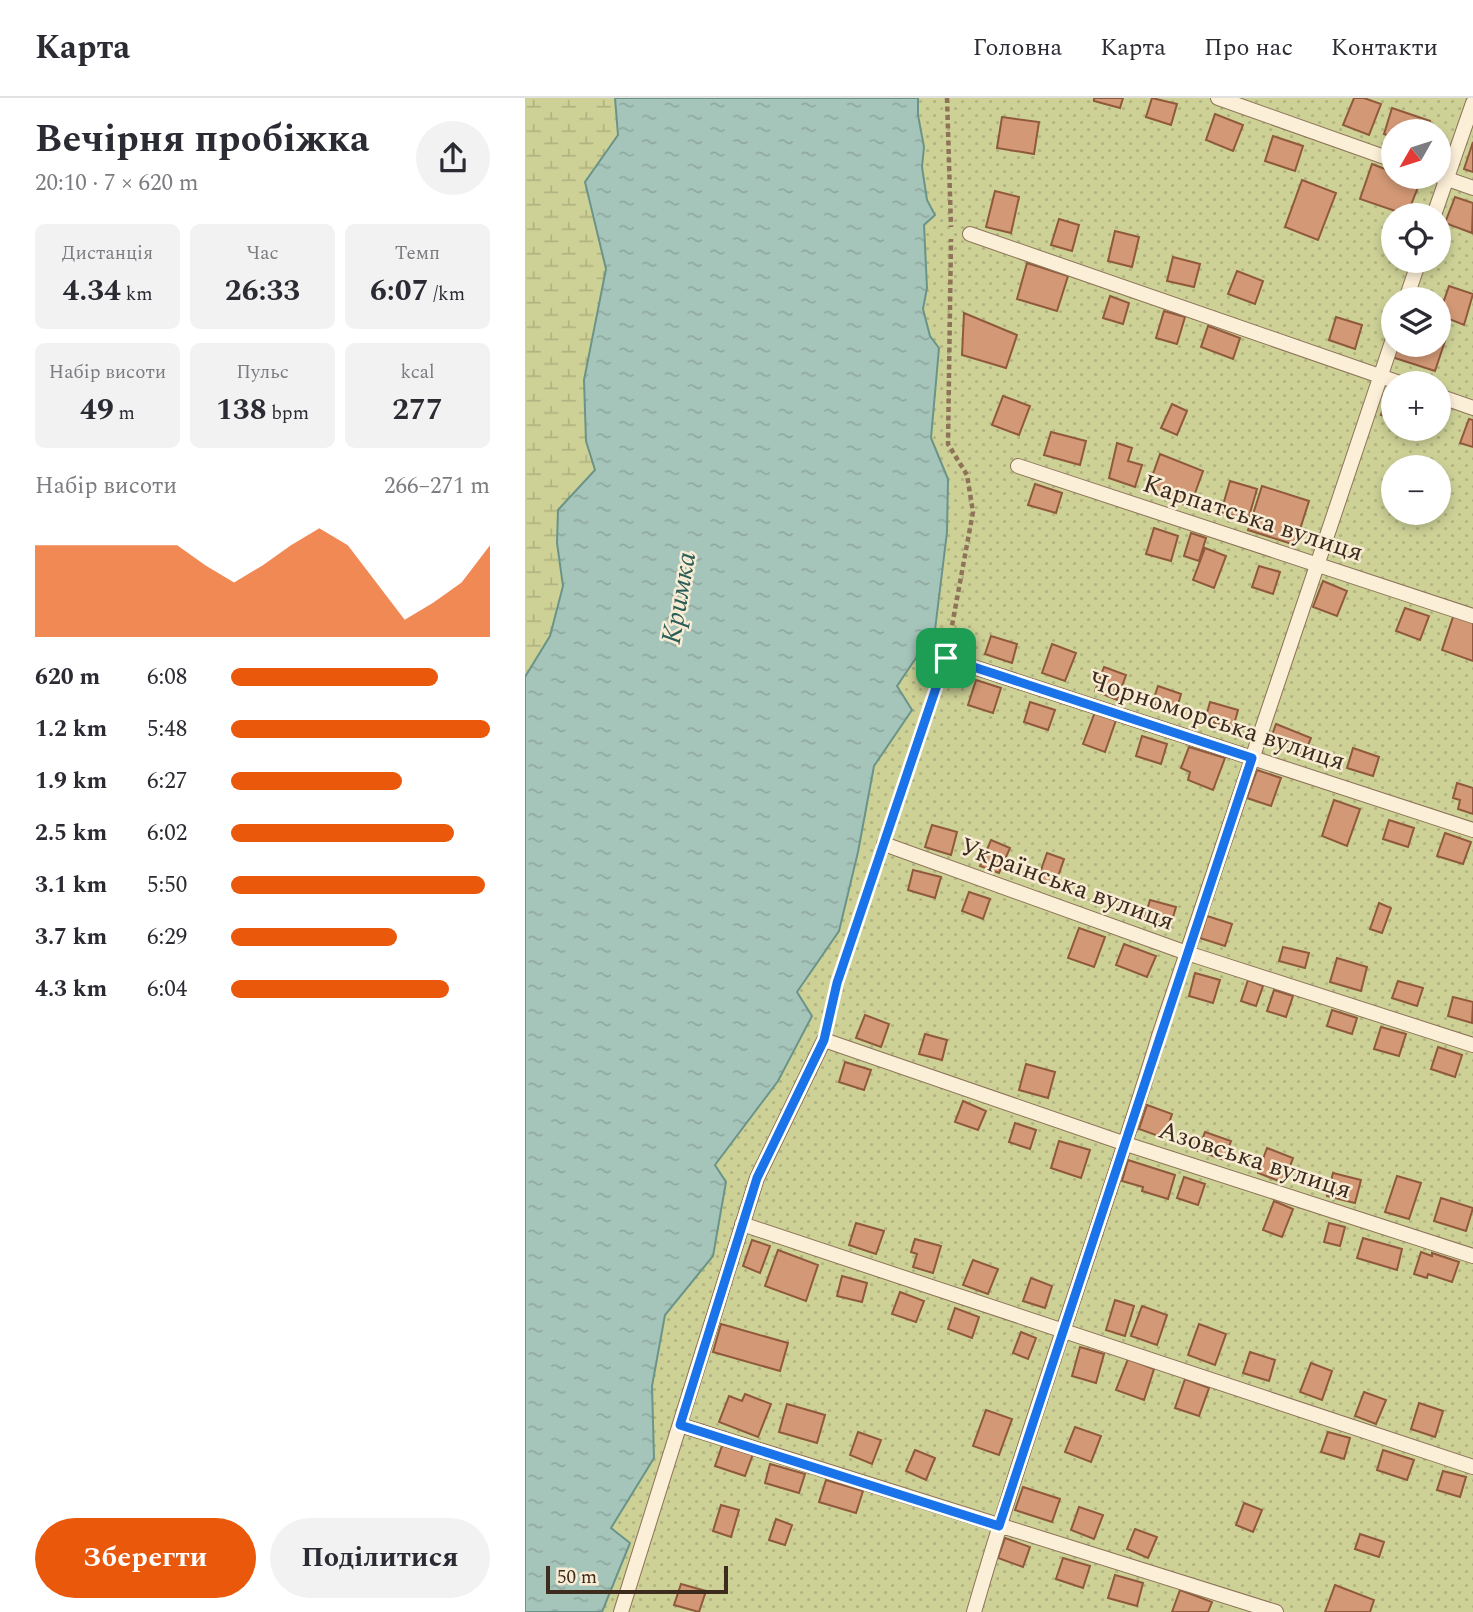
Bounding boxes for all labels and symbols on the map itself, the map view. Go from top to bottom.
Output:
north arrow [1381,119,1451,189]
street label: Карпатська вулиця [1138,464,1368,572]
water label: Кримка [650,548,708,648]
pin [916,628,976,688]
street label: Чорноморська вулиця [1083,661,1351,781]
street label: Українська вулиця [954,827,1180,941]
street label: Азовська вулиця [1153,1110,1357,1210]
scale bar [546,1563,728,1595]

